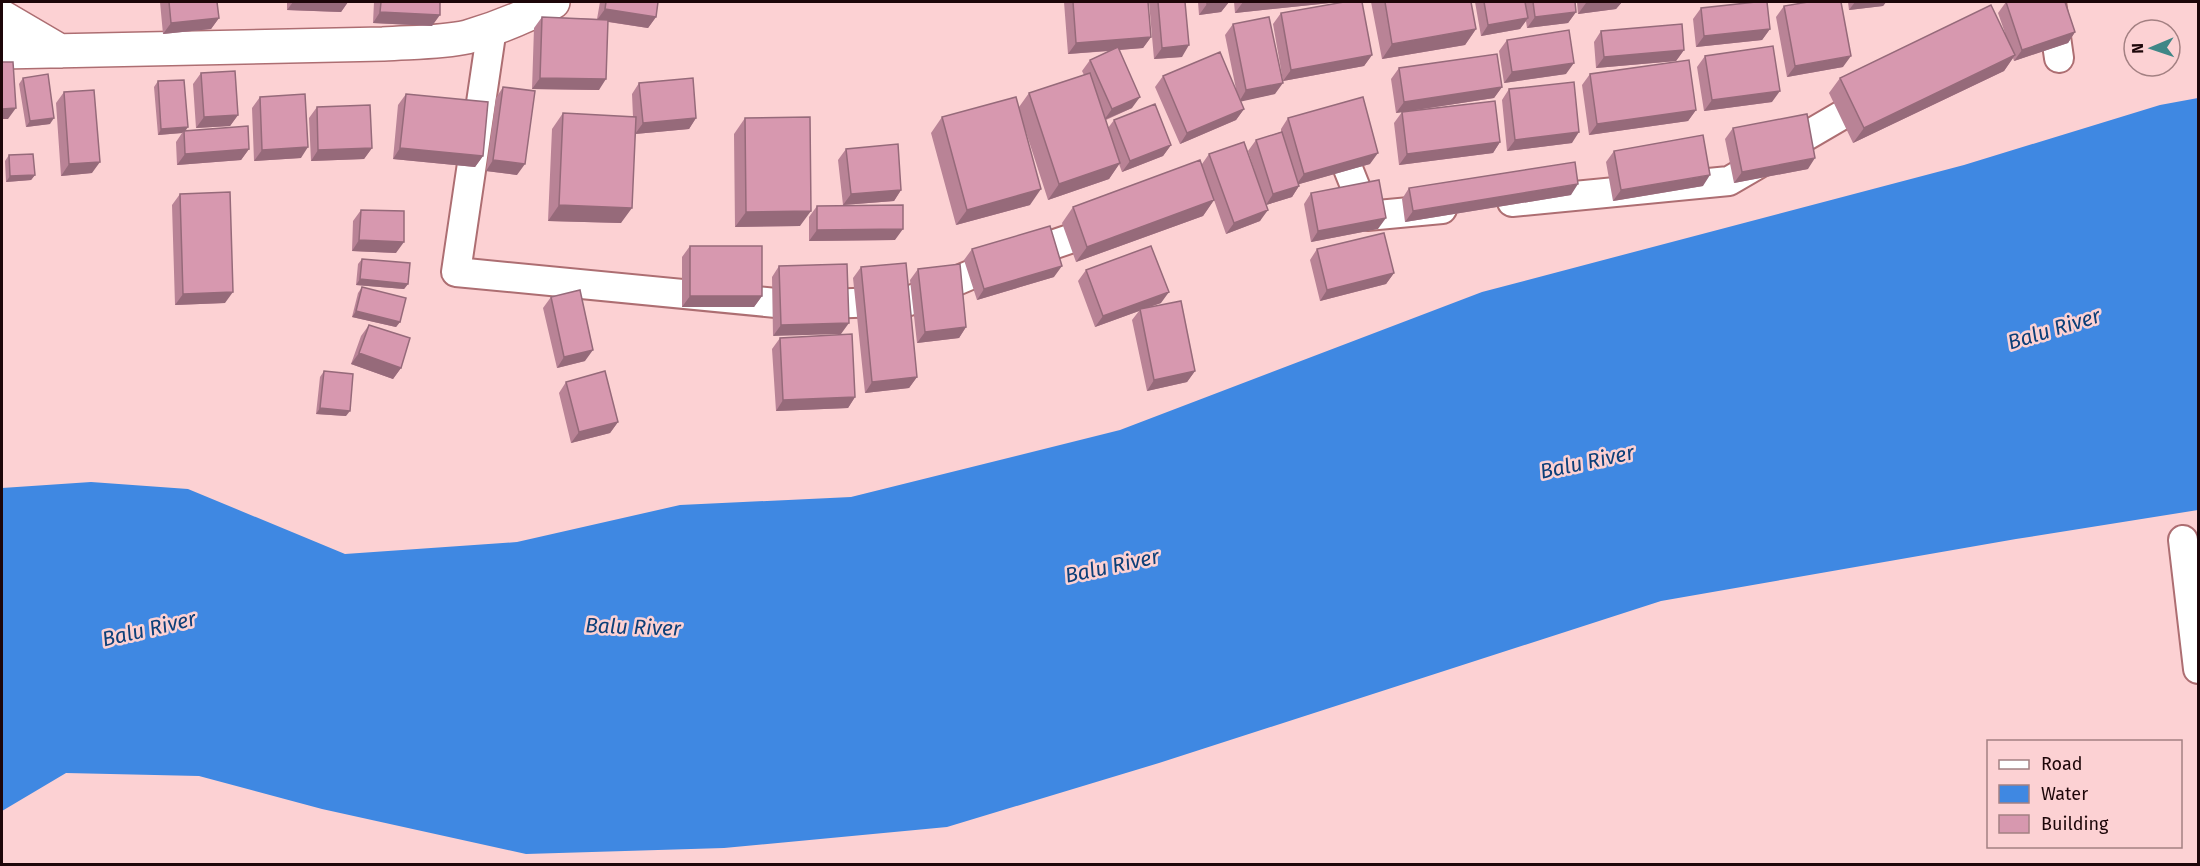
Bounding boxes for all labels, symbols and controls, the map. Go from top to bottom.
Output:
north arrow [2122,18,2182,78]
text: N [2128,43,2147,54]
water label: Balu River [2004,302,2104,355]
water label: Balu River [1538,439,1637,485]
water label: Balu River [1063,543,1162,589]
water label: Balu River [100,605,199,652]
water label: Balu River [585,612,682,642]
legend [1987,740,2182,848]
text: Road [2041,753,2083,775]
text: Water [2041,783,2088,805]
text: Building [2041,813,2109,835]

